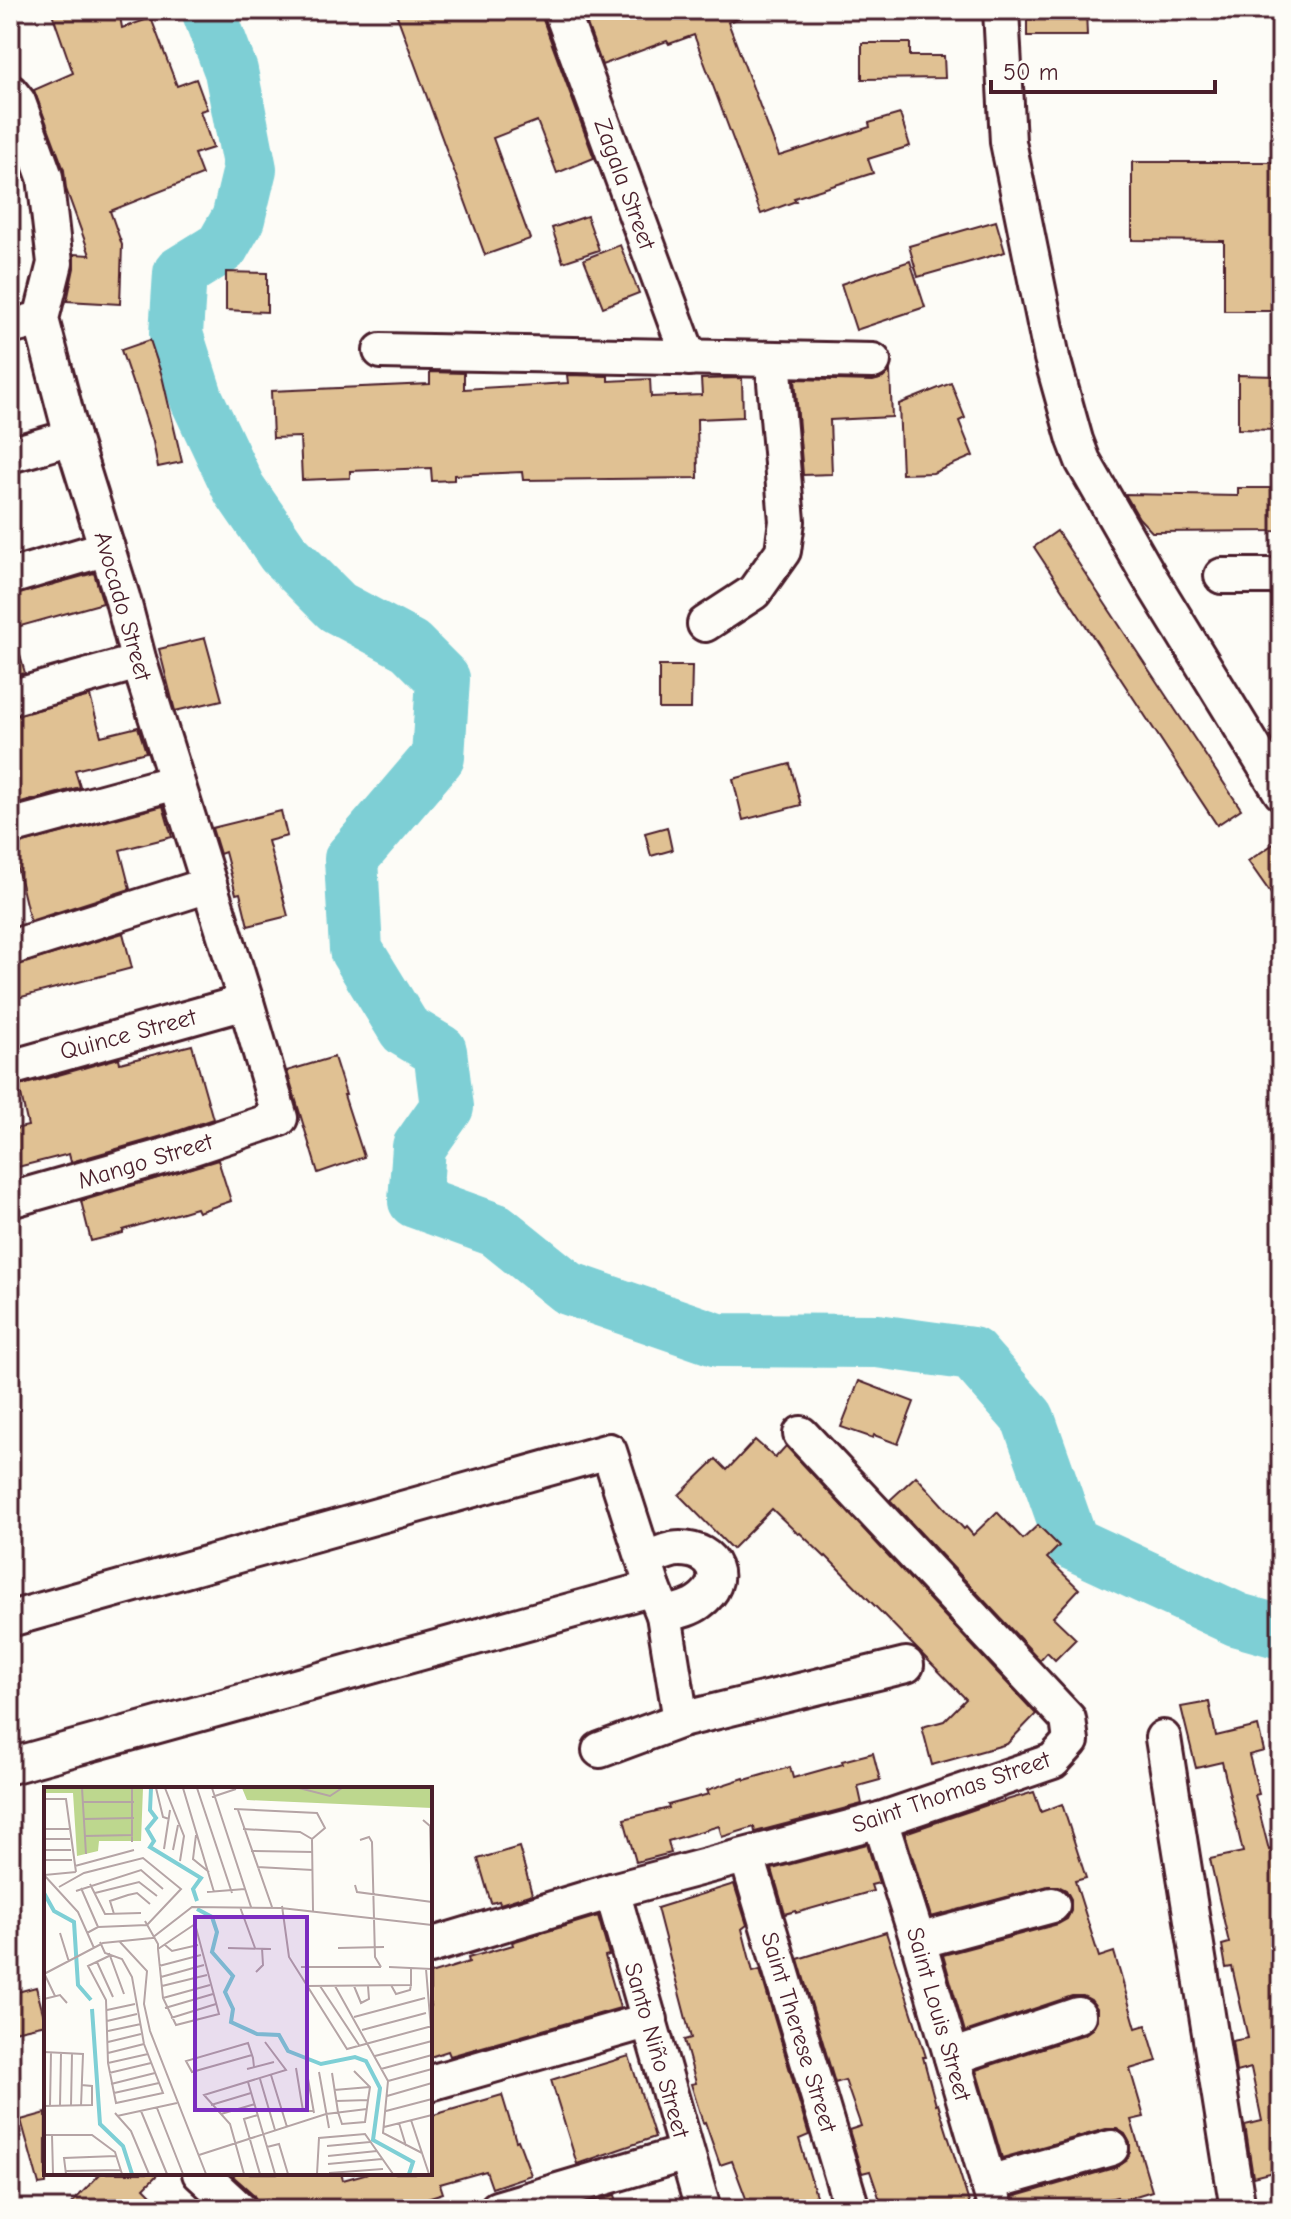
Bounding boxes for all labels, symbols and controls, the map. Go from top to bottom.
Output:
scale bar [991,44,1215,94]
text: 50 m [1003,58,1059,86]
street label: Zagala Street [588,115,662,254]
street label: Avocado Street [88,528,158,685]
street label: Quince Street [57,1002,200,1066]
street label: Mango Street [74,1127,217,1195]
street label: Saint Thomas Street [848,1745,1055,1839]
inset map [44,1787,432,2175]
street label: Saint Louis Street [901,1924,977,2105]
street label: Saint Therese Street [755,1929,843,2137]
street label: Santo Niño Street [619,1959,696,2142]

